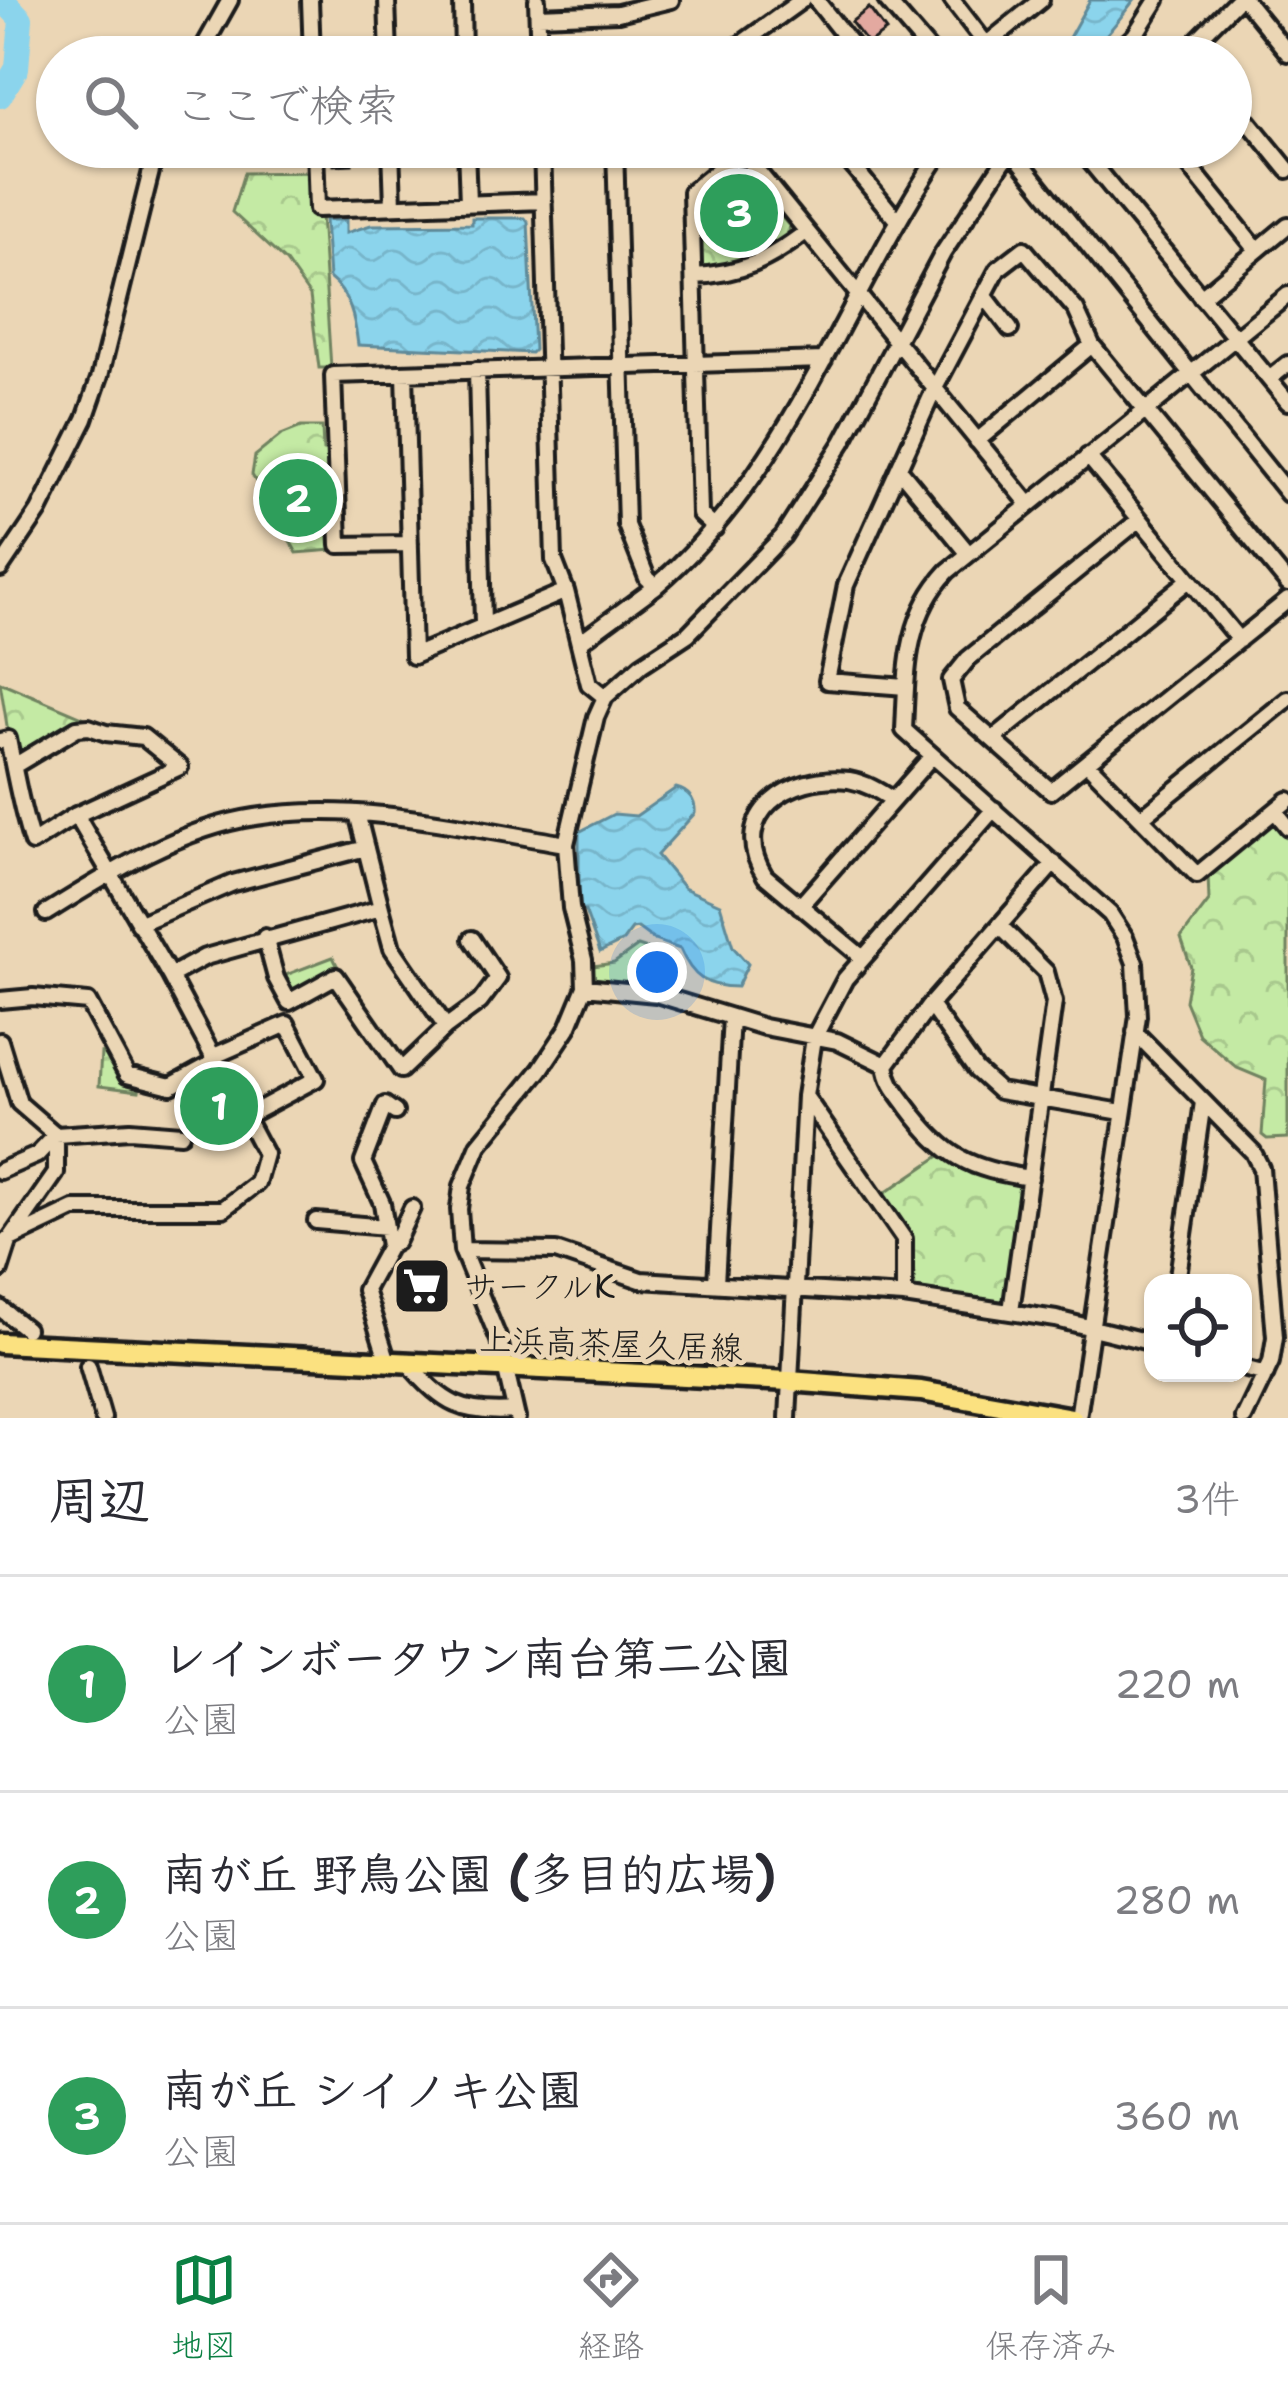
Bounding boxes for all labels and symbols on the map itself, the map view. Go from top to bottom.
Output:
pin: 3 [700,168,778,258]
pin: 2 [259,453,337,543]
your location [627,942,687,1002]
pin: 1 [180,1061,258,1151]
supermarket icon: サークルK [391,1255,453,1317]
place label: サークルK [464,1264,615,1309]
street label: 上浜高茶屋久居線 [478,1316,744,1371]

